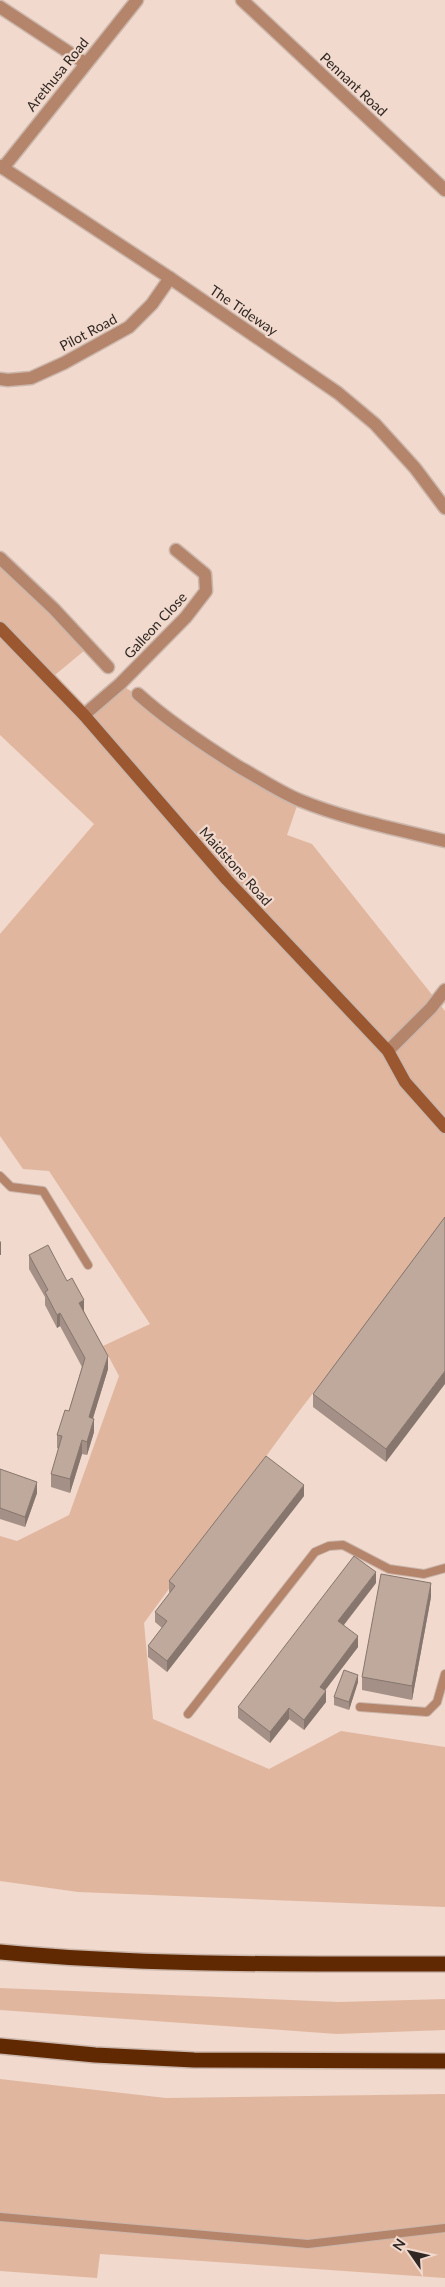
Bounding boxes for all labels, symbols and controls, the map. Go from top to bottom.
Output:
street label: Arethusa Road [22,34,92,114]
street label: Pennant Road [317,49,391,119]
street label: The Tideway [207,281,282,339]
street label: Pilot Road [56,310,120,354]
street label: Galleon Close [120,588,190,662]
street label: Maidstone Road [196,823,276,909]
north arrow [385,2227,435,2277]
text: N [389,2235,409,2254]

